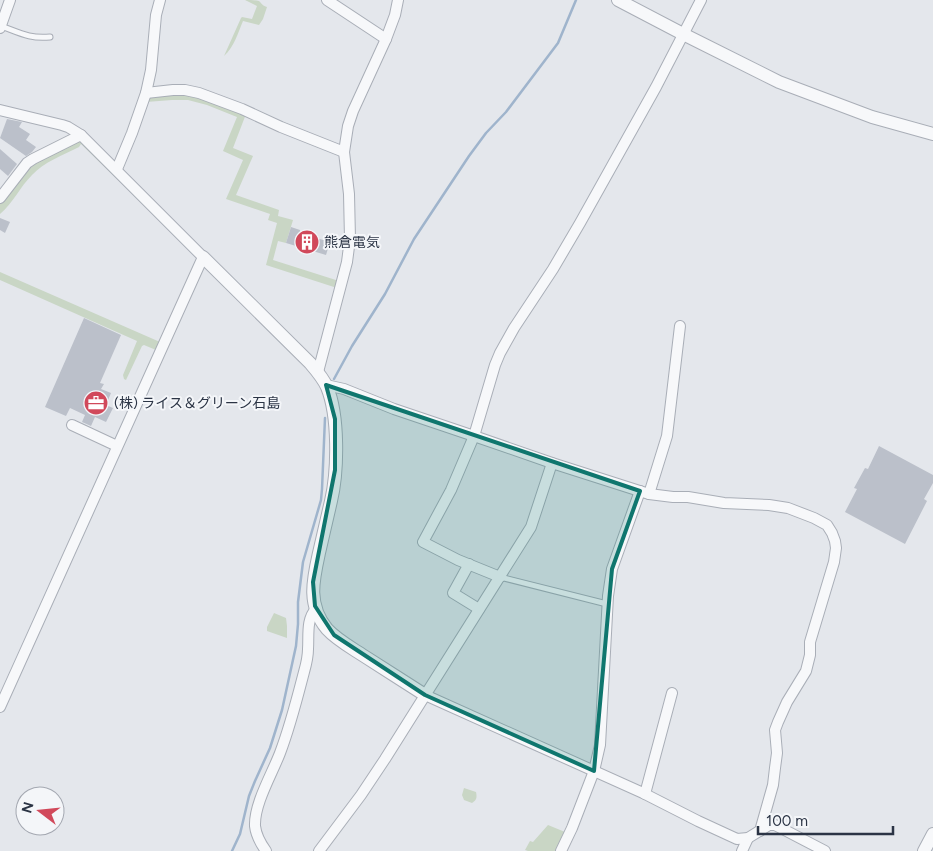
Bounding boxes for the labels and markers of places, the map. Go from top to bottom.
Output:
building icon: 熊倉電気 [294,229,320,255]
place label: 熊倉電気 [324,234,380,251]
office icon: (株) ライス＆グリーン石島 [83,390,109,416]
place label: (株) ライス＆グリーン石島 [114,395,280,412]

